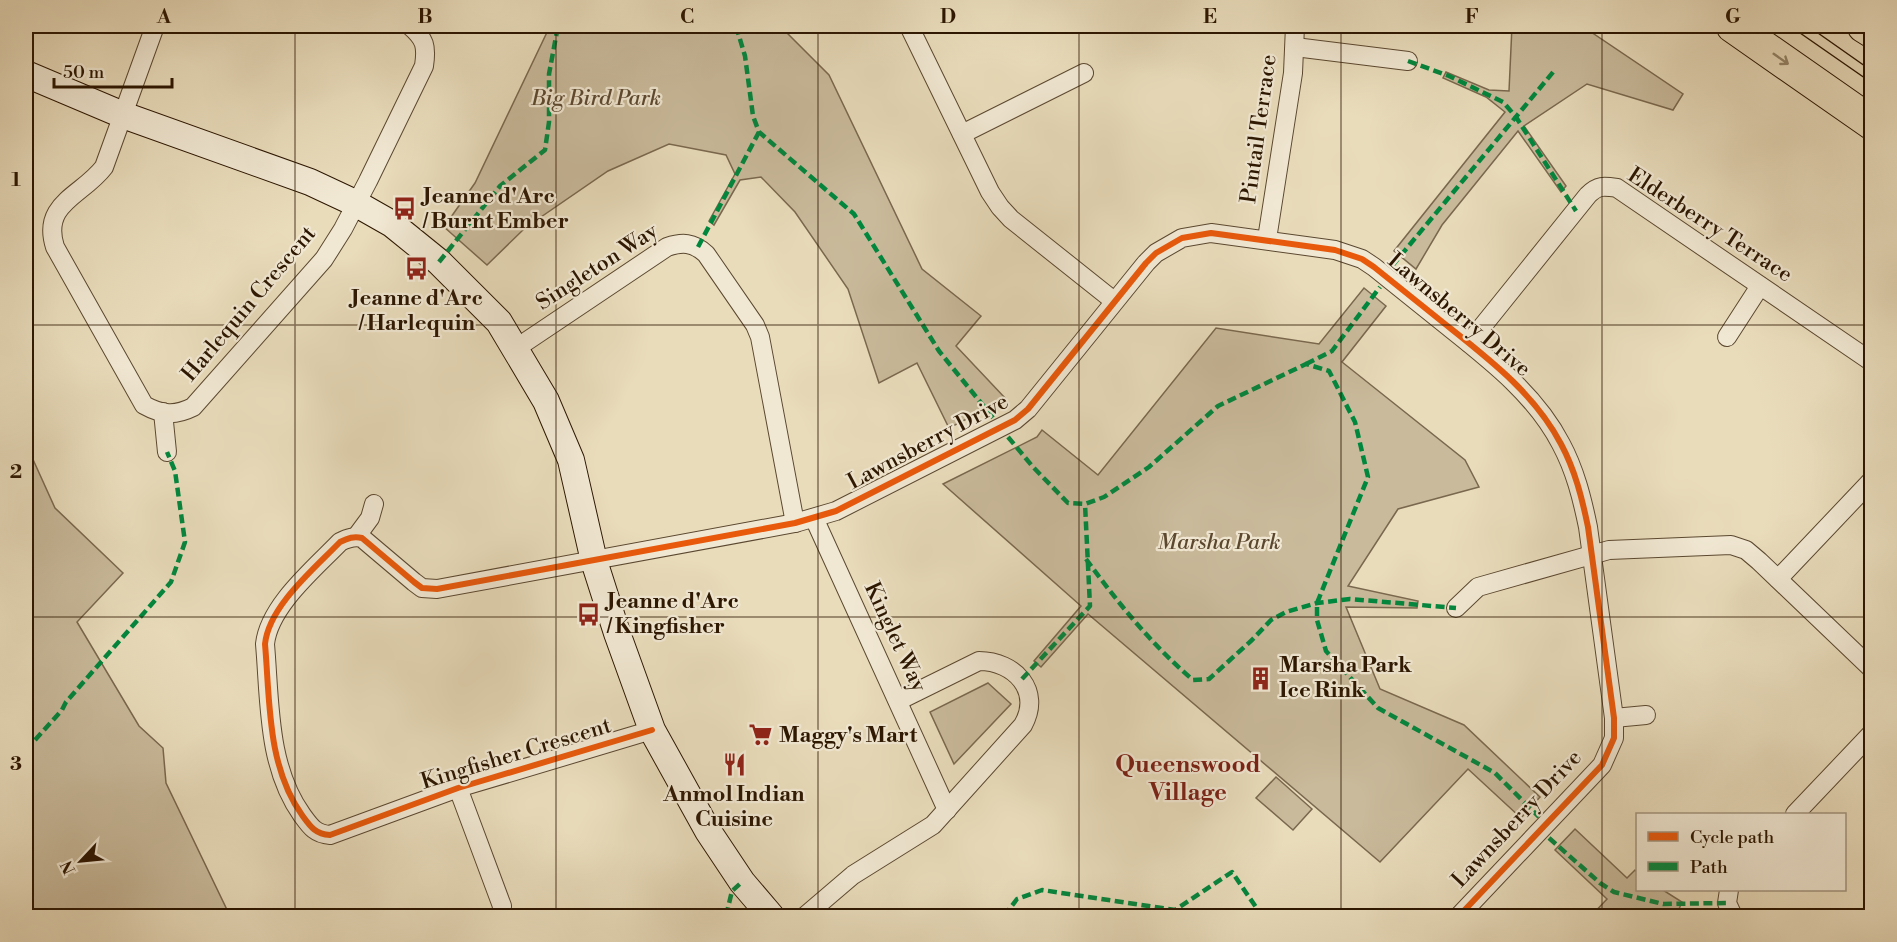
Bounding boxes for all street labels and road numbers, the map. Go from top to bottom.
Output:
street label: Pintail Terrace [1235,53,1283,205]
street label: Elderberry Terrace [1623,162,1797,288]
street label: Singleton Way [531,217,663,316]
street label: Harlequin Crescent [176,221,322,387]
street label: Lawnsberry Drive [1382,247,1536,383]
street label: Lawnsberry Drive [843,388,1013,496]
street label: Kinglet Way [858,578,932,696]
street label: Kingfisher Crescent [418,712,615,796]
street label: Lawnsberry Drive [1446,744,1588,894]

